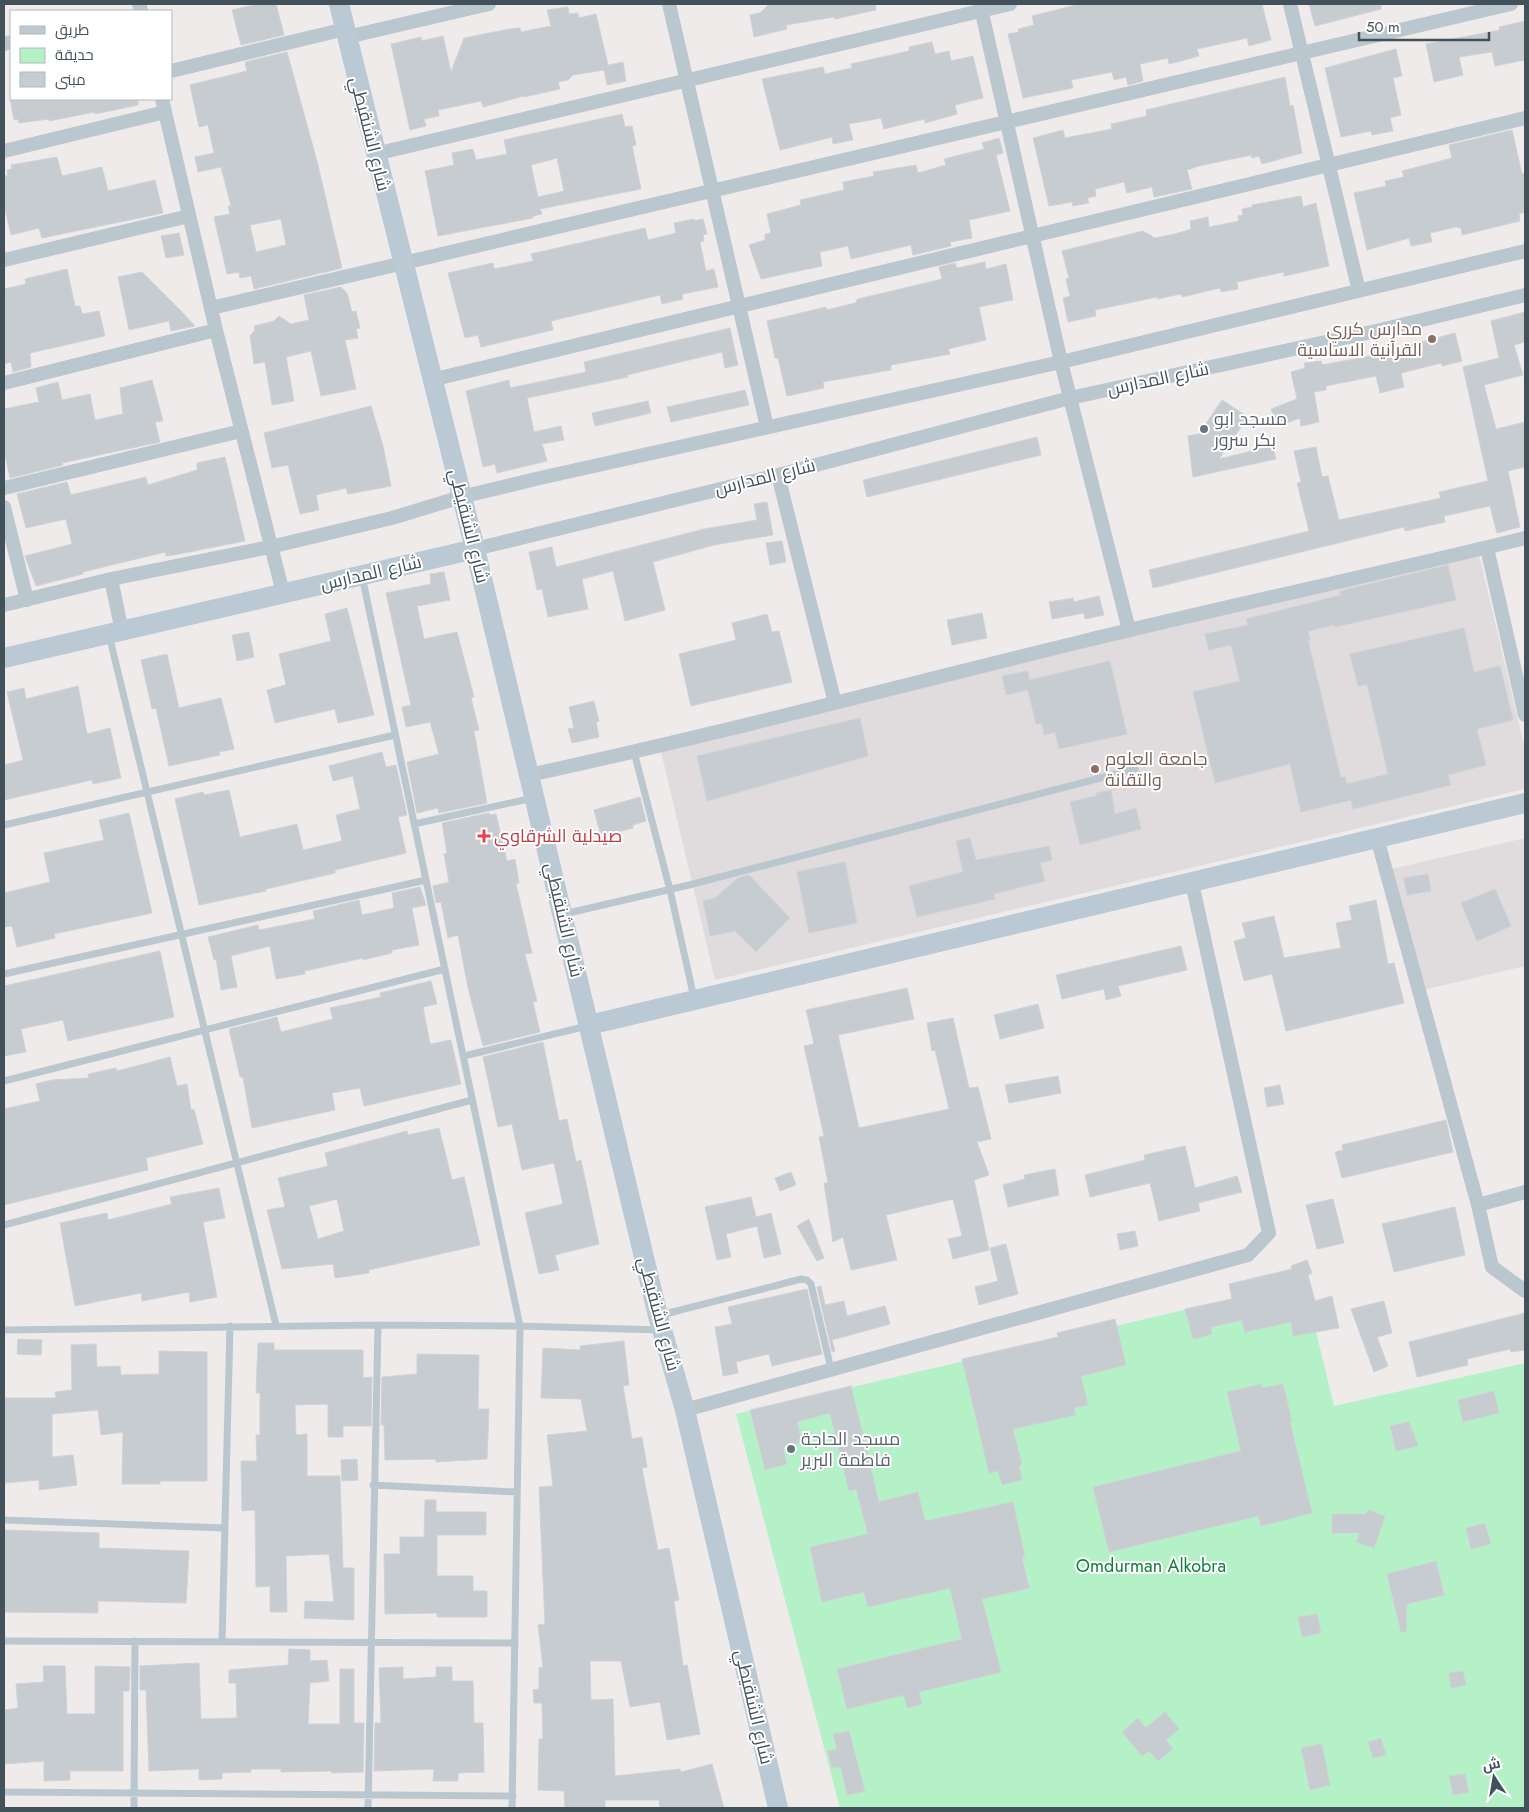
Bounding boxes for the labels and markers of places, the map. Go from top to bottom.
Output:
place label: مدارس كرري القرآنية الاساسية [1297,316,1422,363]
marker: مدارس كرري القرآنية الاساسية [1426,333,1438,345]
place label: مسجد ابو بكر سرور [1213,406,1287,453]
marker: مسجد ابو بكر سرور [1198,423,1210,435]
place label: جامعة العلوم والتقانة [1105,746,1208,793]
marker: جامعة العلوم والتقانة [1089,763,1101,775]
place label: صيدلية الشرقاوي [494,823,622,850]
marker: صيدلية الشرقاوي [478,830,490,842]
place label: مسجد الحاجة فاطمة البرير [800,1426,900,1473]
marker: مسجد الحاجة فاطمة البرير [785,1443,797,1455]

